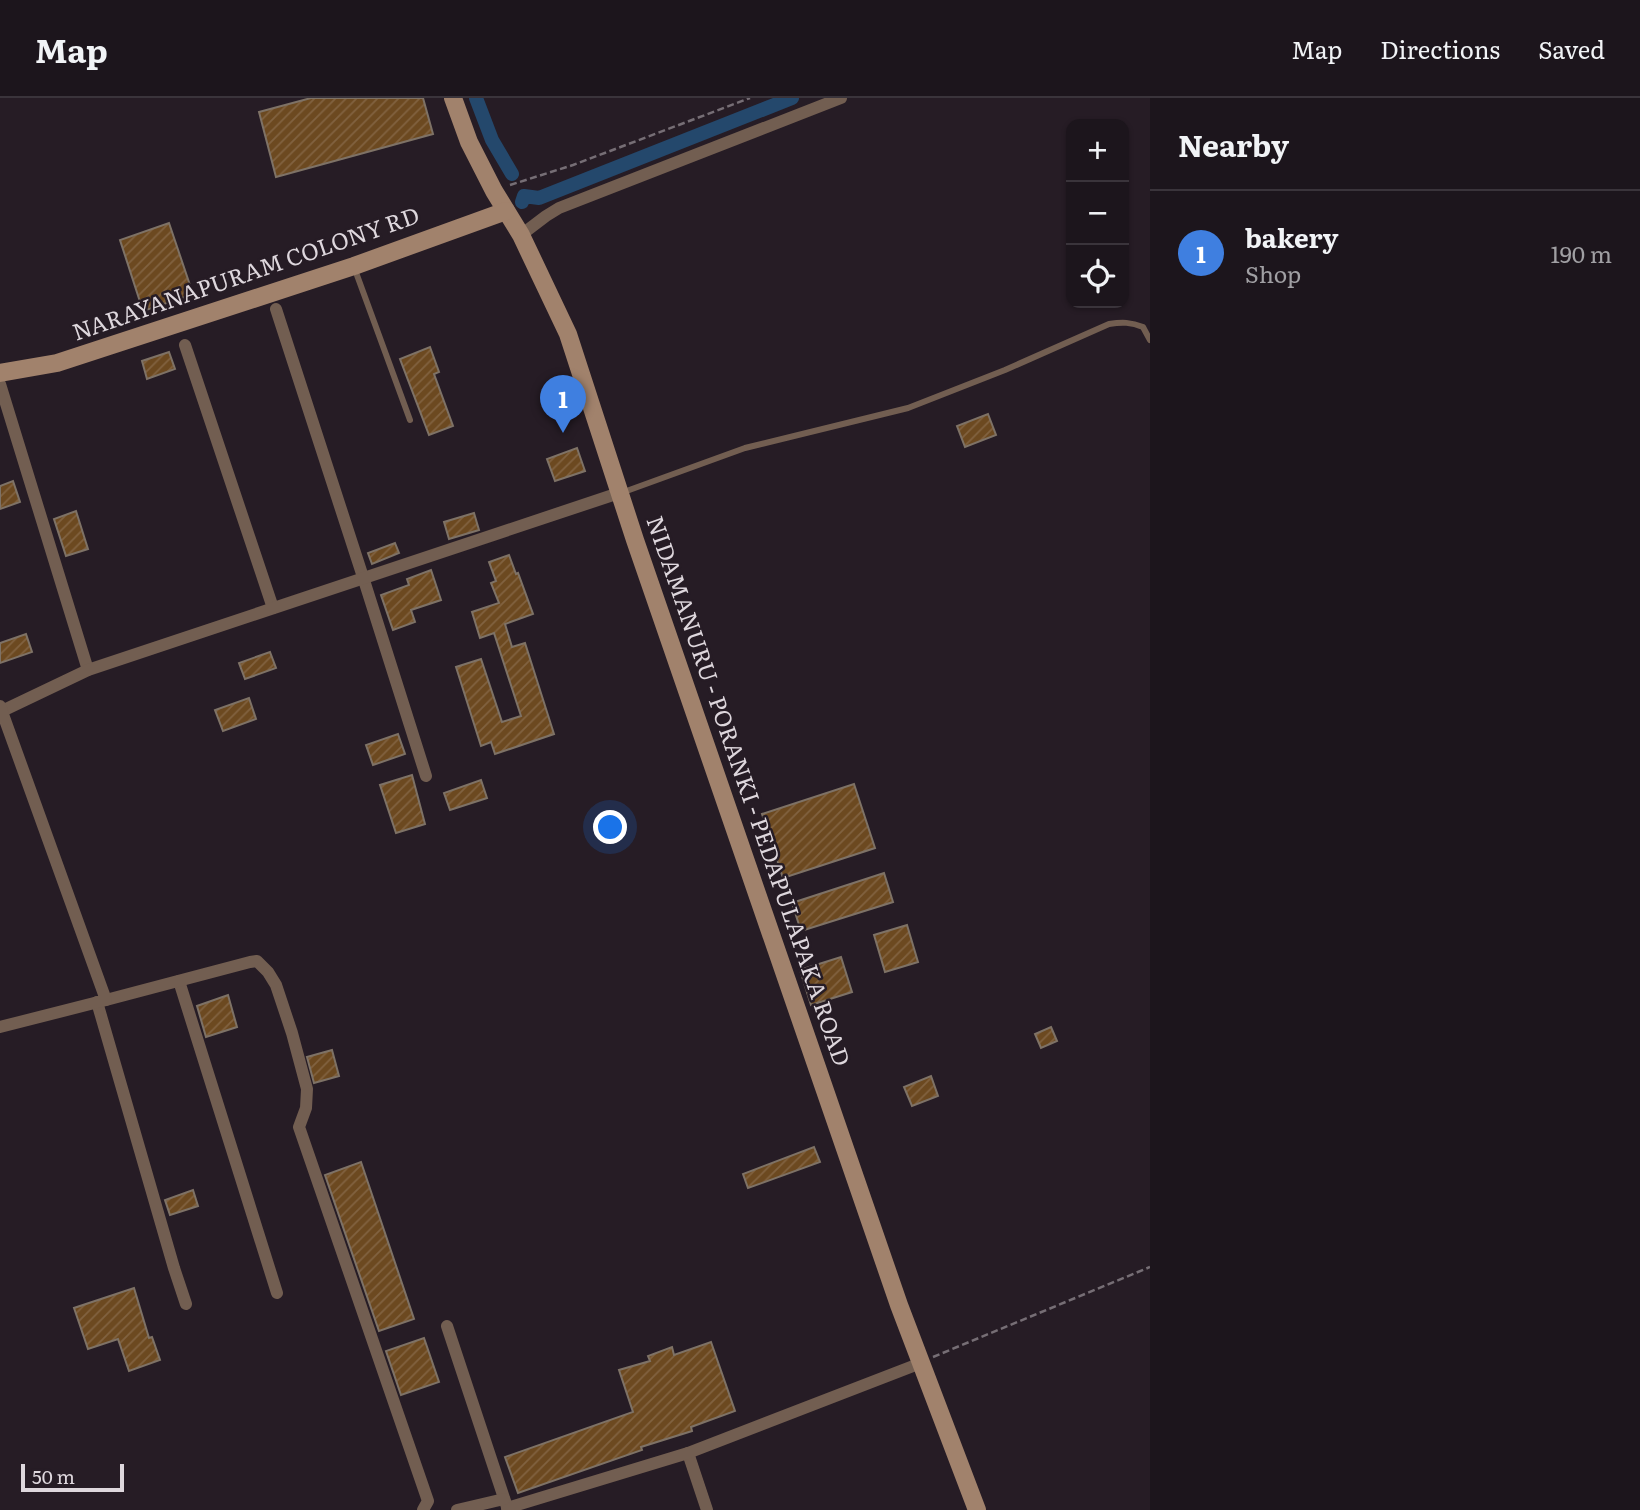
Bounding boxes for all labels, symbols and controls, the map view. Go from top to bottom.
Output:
text: Map [35,24,108,73]
text: Map [1291,31,1342,66]
text: Directions [1380,31,1500,66]
text: Saved [1538,31,1605,66]
map controls [1066,119,1129,308]
button: + [1066,119,1129,182]
text: Nearby [1178,122,1289,166]
button: − [1066,182,1129,245]
street label: NARAYANAPURAM COLONY RD [67,197,424,348]
text: bakery [1245,217,1338,256]
text: 1 [1196,236,1206,270]
text: 190 m [1550,236,1612,270]
button: locate [1066,245,1129,308]
text: Shop [1245,256,1301,290]
pin: 1 [540,375,586,433]
street label: NIDAMANURU - PORANKI - PEDAPULAPAKA ROAD [639,511,860,1070]
your location [593,810,627,844]
scale bar [21,1461,124,1493]
text: 50 m [32,1462,75,1490]

